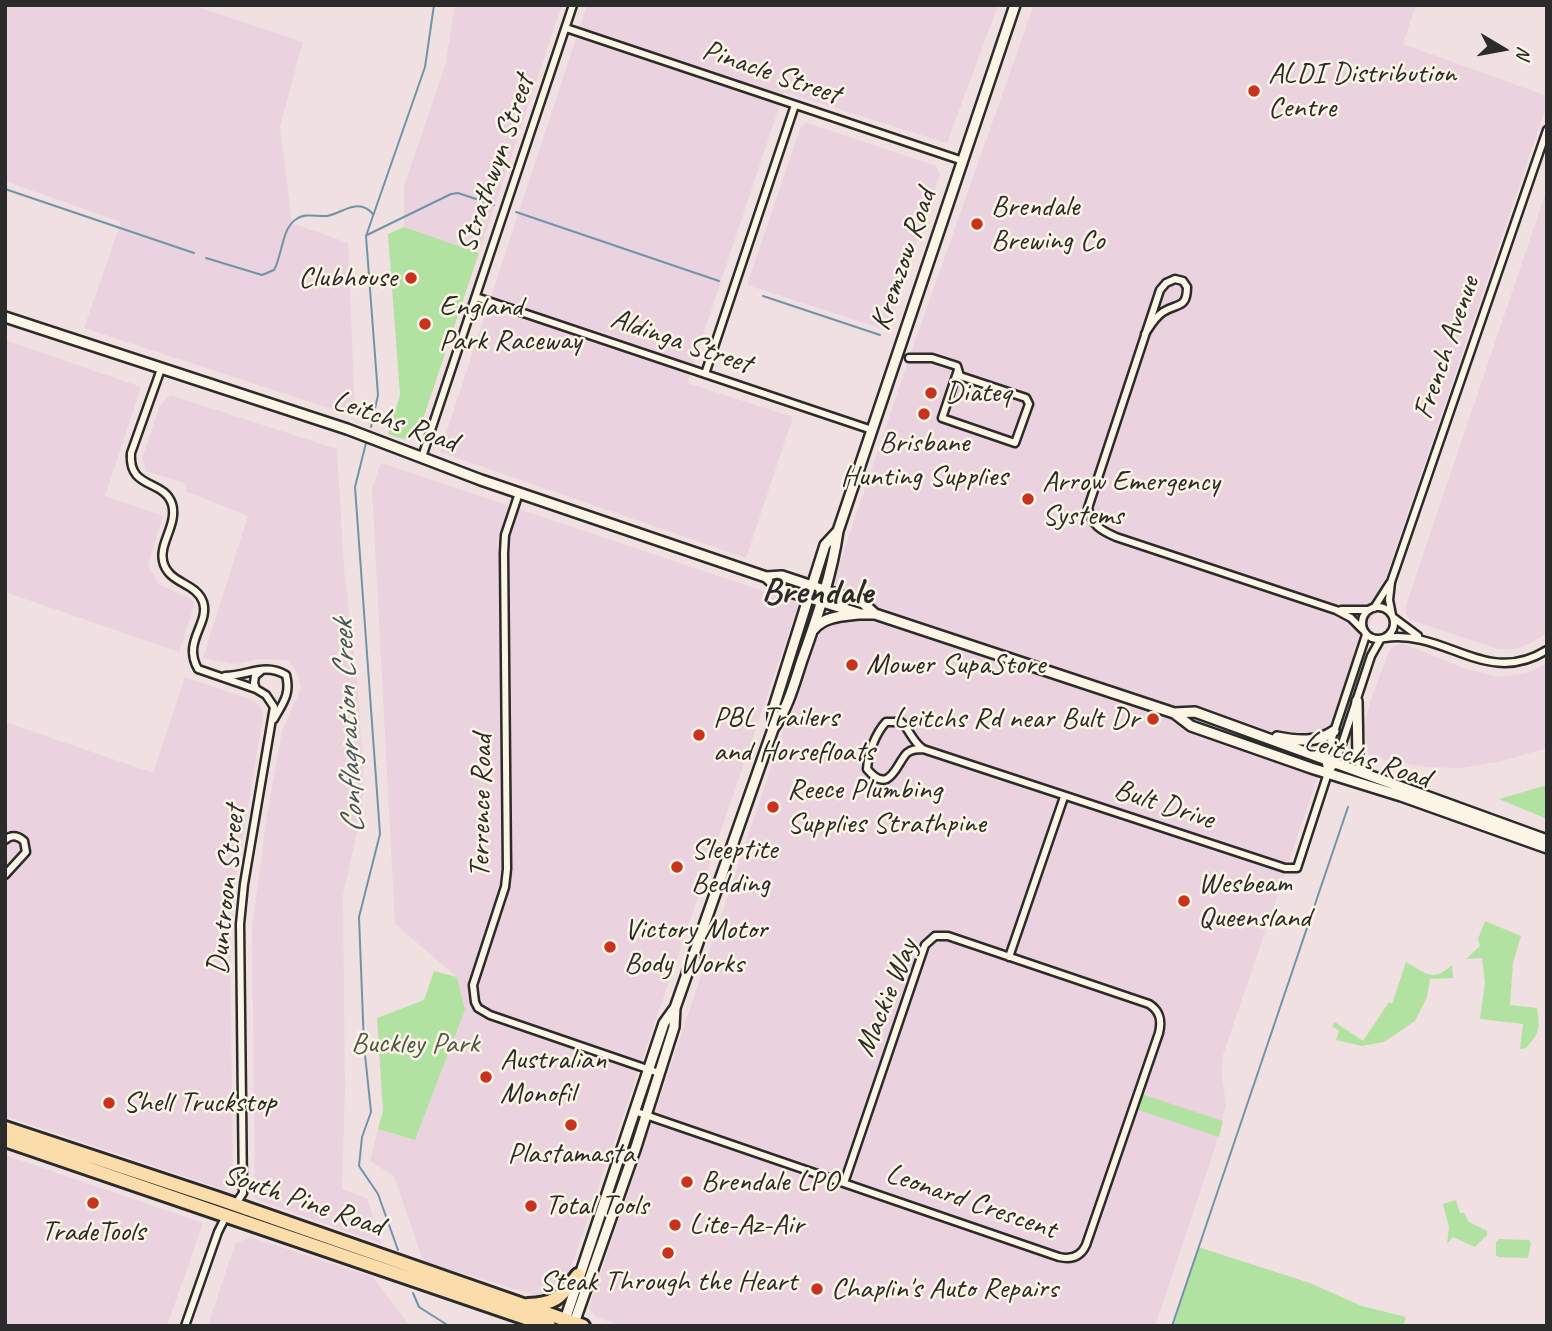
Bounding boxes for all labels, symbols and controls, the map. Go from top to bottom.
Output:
north arrow [1468,14,1538,84]
street label: Pinacle Street [697,33,845,113]
text: N [1511,45,1537,61]
place label: ALDI Distribution Centre [1268,56,1456,126]
street label: Strathwyn Street [449,71,543,257]
marker: ALDI Distribution Centre [1246,83,1262,99]
street label: Kremzow Road [863,185,945,335]
place label: Brendale Brewing Co [991,189,1104,260]
marker: Brendale Brewing Co [969,216,985,232]
place label: Clubhouse [298,260,397,296]
marker: Clubhouse [403,270,419,286]
street label: French Avenue [1406,272,1488,424]
place label: England Park Raceway [439,289,581,360]
street label: Aldinga Street [606,301,756,383]
marker: England Park Raceway [417,316,433,332]
place label: Diateq [945,375,1011,411]
street label: Leitchs Road [328,383,462,461]
marker: Diateq [923,385,939,401]
marker: Brisbane Hunting Supplies [916,406,932,422]
place label: Brisbane Hunting Supplies [841,425,1007,495]
place label: Arrow Emergency Systems [1042,464,1220,534]
marker: Arrow Emergency Systems [1020,491,1036,507]
district label: Brendale [762,571,872,615]
water label: Conflagration Creek [324,619,374,835]
place label: Mower SupaStore [866,647,1045,683]
marker: Mower SupaStore [844,657,860,673]
place label: PBL Trailers and Horsefloats [713,700,875,770]
place label: Leitchs Rd near Bult Dr [893,701,1139,737]
marker: Leitchs Rd near Bult Dr [1145,711,1161,727]
street label: Leitchs Road [1300,723,1434,797]
marker: PBL Trailers and Horsefloats [691,727,707,743]
street label: Terrence Road [463,734,501,878]
place label: Reece Plumbing Supplies Strathpine [787,772,986,842]
street label: Bult Drive [1109,772,1219,838]
marker: Reece Plumbing Supplies Strathpine [765,799,781,815]
street label: Duntroon Street [200,804,254,976]
place label: Sleeptite Bedding [691,832,777,902]
marker: Sleeptite Bedding [669,859,685,875]
place label: Wesbeam Queensland [1198,866,1311,936]
marker: Wesbeam Queensland [1176,893,1192,909]
place label: Victory Motor Body Works [624,912,767,982]
street label: Mackie Way [847,934,927,1062]
marker: Victory Motor Body Works [602,939,618,955]
park label: Buckley Park [351,1026,479,1062]
place label: Australian Monofil [500,1042,606,1112]
marker: Australian Monofil [478,1069,494,1085]
place label: Shell Truckstop [123,1085,276,1121]
marker: Shell Truckstop [101,1095,117,1111]
marker: Plastamasta [563,1117,579,1133]
place label: Plastamasta [508,1136,634,1172]
street label: Leonard Crescent [881,1156,1061,1248]
street label: South Pine Road [218,1157,388,1245]
place label: Brendale LPO [701,1164,838,1200]
marker: Brendale LPO [679,1174,695,1190]
place label: Total Tools [545,1188,648,1224]
marker: TradeTools [85,1195,101,1211]
marker: Total Tools [523,1198,539,1214]
place label: Lite-Az-Air [689,1207,804,1243]
place label: TradeTools [41,1214,145,1250]
marker: Lite-Az-Air [667,1217,683,1233]
marker: Steak Through the Heart [660,1245,676,1261]
place label: Steak Through the Heart [539,1264,797,1300]
place label: Chaplin's Auto Repairs [831,1271,1058,1307]
marker: Chaplin's Auto Repairs [809,1281,825,1297]

